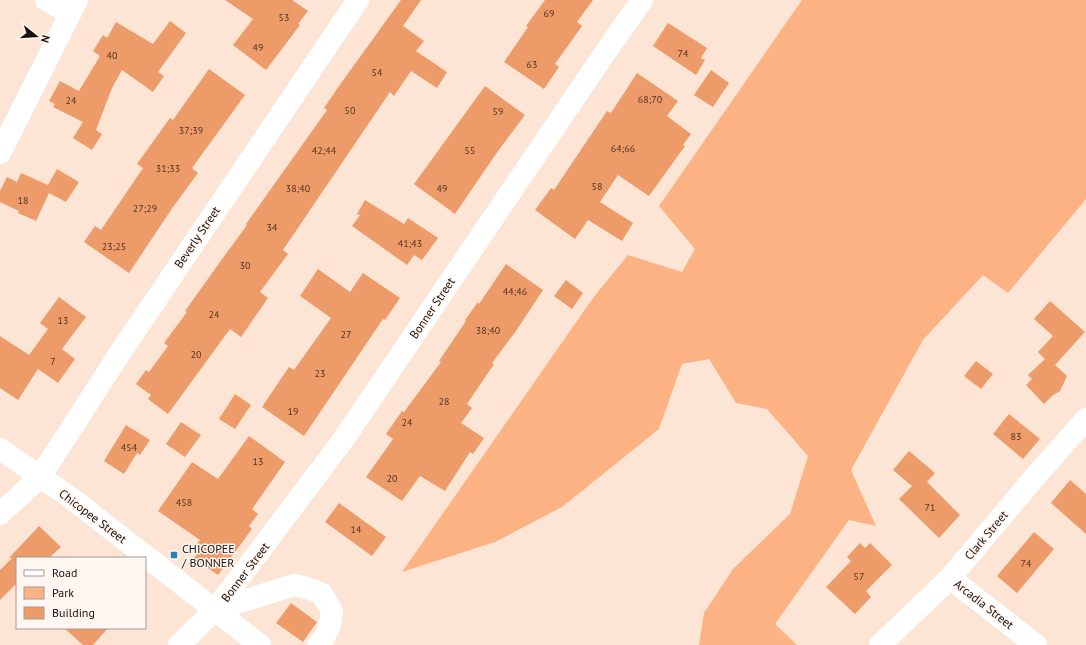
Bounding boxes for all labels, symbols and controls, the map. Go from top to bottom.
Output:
house number: 69 [544,7,554,20]
house number: 53 [279,11,289,24]
north arrow [16,16,56,56]
text: N [38,33,53,44]
house number: 49 [253,41,263,54]
house number: 74 [678,47,689,60]
house number: 40 [107,49,118,62]
house number: 63 [527,58,537,71]
house number: 54 [372,66,383,79]
house number: 68;70 [638,93,663,106]
house number: 24 [66,94,77,107]
house number: 50 [345,104,356,117]
house number: 59 [493,105,503,118]
house number: 37;39 [179,124,203,137]
house number: 64;66 [611,142,635,155]
house number: 42;44 [312,144,337,157]
house number: 55 [465,144,475,157]
house number: 31;33 [156,162,180,175]
house number: 58 [592,180,602,193]
house number: 38;40 [286,182,311,195]
house number: 49 [437,182,447,195]
house number: 18 [18,194,28,207]
house number: 27;29 [133,202,157,215]
street label: Beverly Street [171,203,223,271]
house number: 34 [267,221,278,234]
house number: 41;43 [398,237,422,250]
house number: 23;25 [102,240,126,253]
house number: 30 [240,259,251,272]
street label: Bonner Street [406,275,458,341]
house number: 44;46 [503,285,527,298]
house number: 24 [209,308,220,321]
house number: 13 [58,314,68,327]
house number: 38;40 [476,324,501,337]
house number: 27 [341,328,351,341]
house number: 20 [191,348,202,361]
house number: 7 [50,355,56,368]
house number: 23 [315,367,325,380]
house number: 28 [439,395,449,408]
house number: 19 [288,405,298,418]
house number: 24 [402,416,413,429]
house number: 83 [1011,430,1021,443]
house number: 454 [121,441,138,454]
house number: 13 [253,455,263,468]
house number: 20 [387,472,398,485]
street label: Chicopee Street [56,486,130,546]
house number: 458 [176,496,192,509]
house number: 71 [925,501,935,514]
street label: Clark Street [961,507,1011,563]
house number: 14 [351,523,362,536]
street label: Bonner Street [218,539,272,605]
place label: CHICOPEE / BONNER [181,541,235,570]
marker: CHICOPEE / BONNER [169,550,179,560]
legend [16,557,146,629]
house number: 74 [1021,557,1032,570]
text: Road [52,565,77,580]
house number: 57 [854,570,864,583]
street label: Arcadia Street [951,576,1017,632]
text: Park [52,585,74,600]
text: Building [52,605,95,620]

